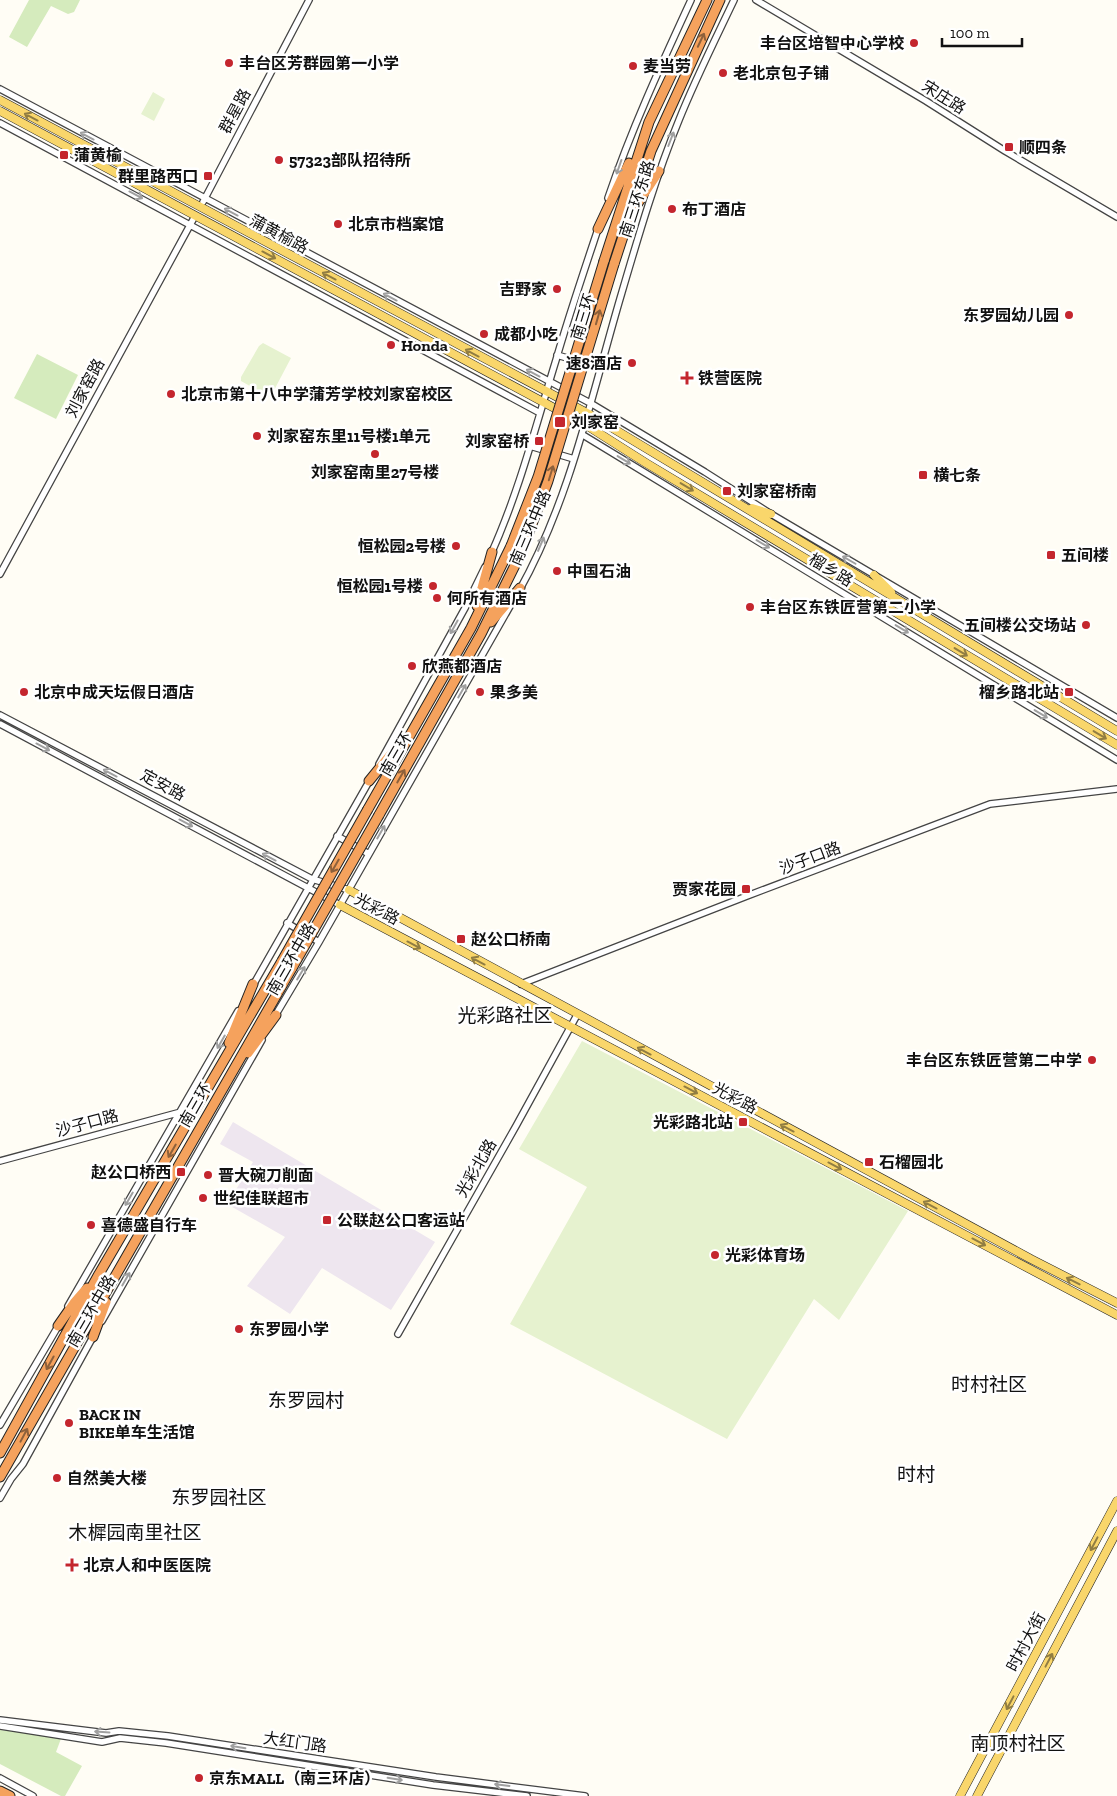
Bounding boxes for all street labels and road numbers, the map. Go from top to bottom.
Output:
street label: 宋庄路 [919,76,969,118]
street label: 群星路 [215,85,255,137]
street label: 南三环东路 [616,158,658,240]
street label: 蒲黄榆路 [246,211,312,257]
street label: 南三环 [567,291,599,343]
street label: 刘家窑路 [62,355,108,421]
street label: 南三环中路 [506,487,554,569]
street label: 榴乡路 [806,549,856,591]
street label: 南三环 [376,728,416,780]
street label: 定安路 [137,765,189,805]
street label: 沙子口路 [777,838,843,878]
street label: 光彩路 [351,889,403,929]
street label: 南三环中路 [263,920,319,998]
street label: 光彩路 [709,1078,761,1118]
street label: 南三环 [175,1079,215,1131]
street label: 沙子口路 [54,1106,120,1140]
street label: 光彩北路 [452,1136,500,1200]
street label: 南三环中路 [63,1272,119,1350]
street label: 时村大街 [1003,1609,1049,1675]
street label: 大红门路 [262,1728,328,1756]

